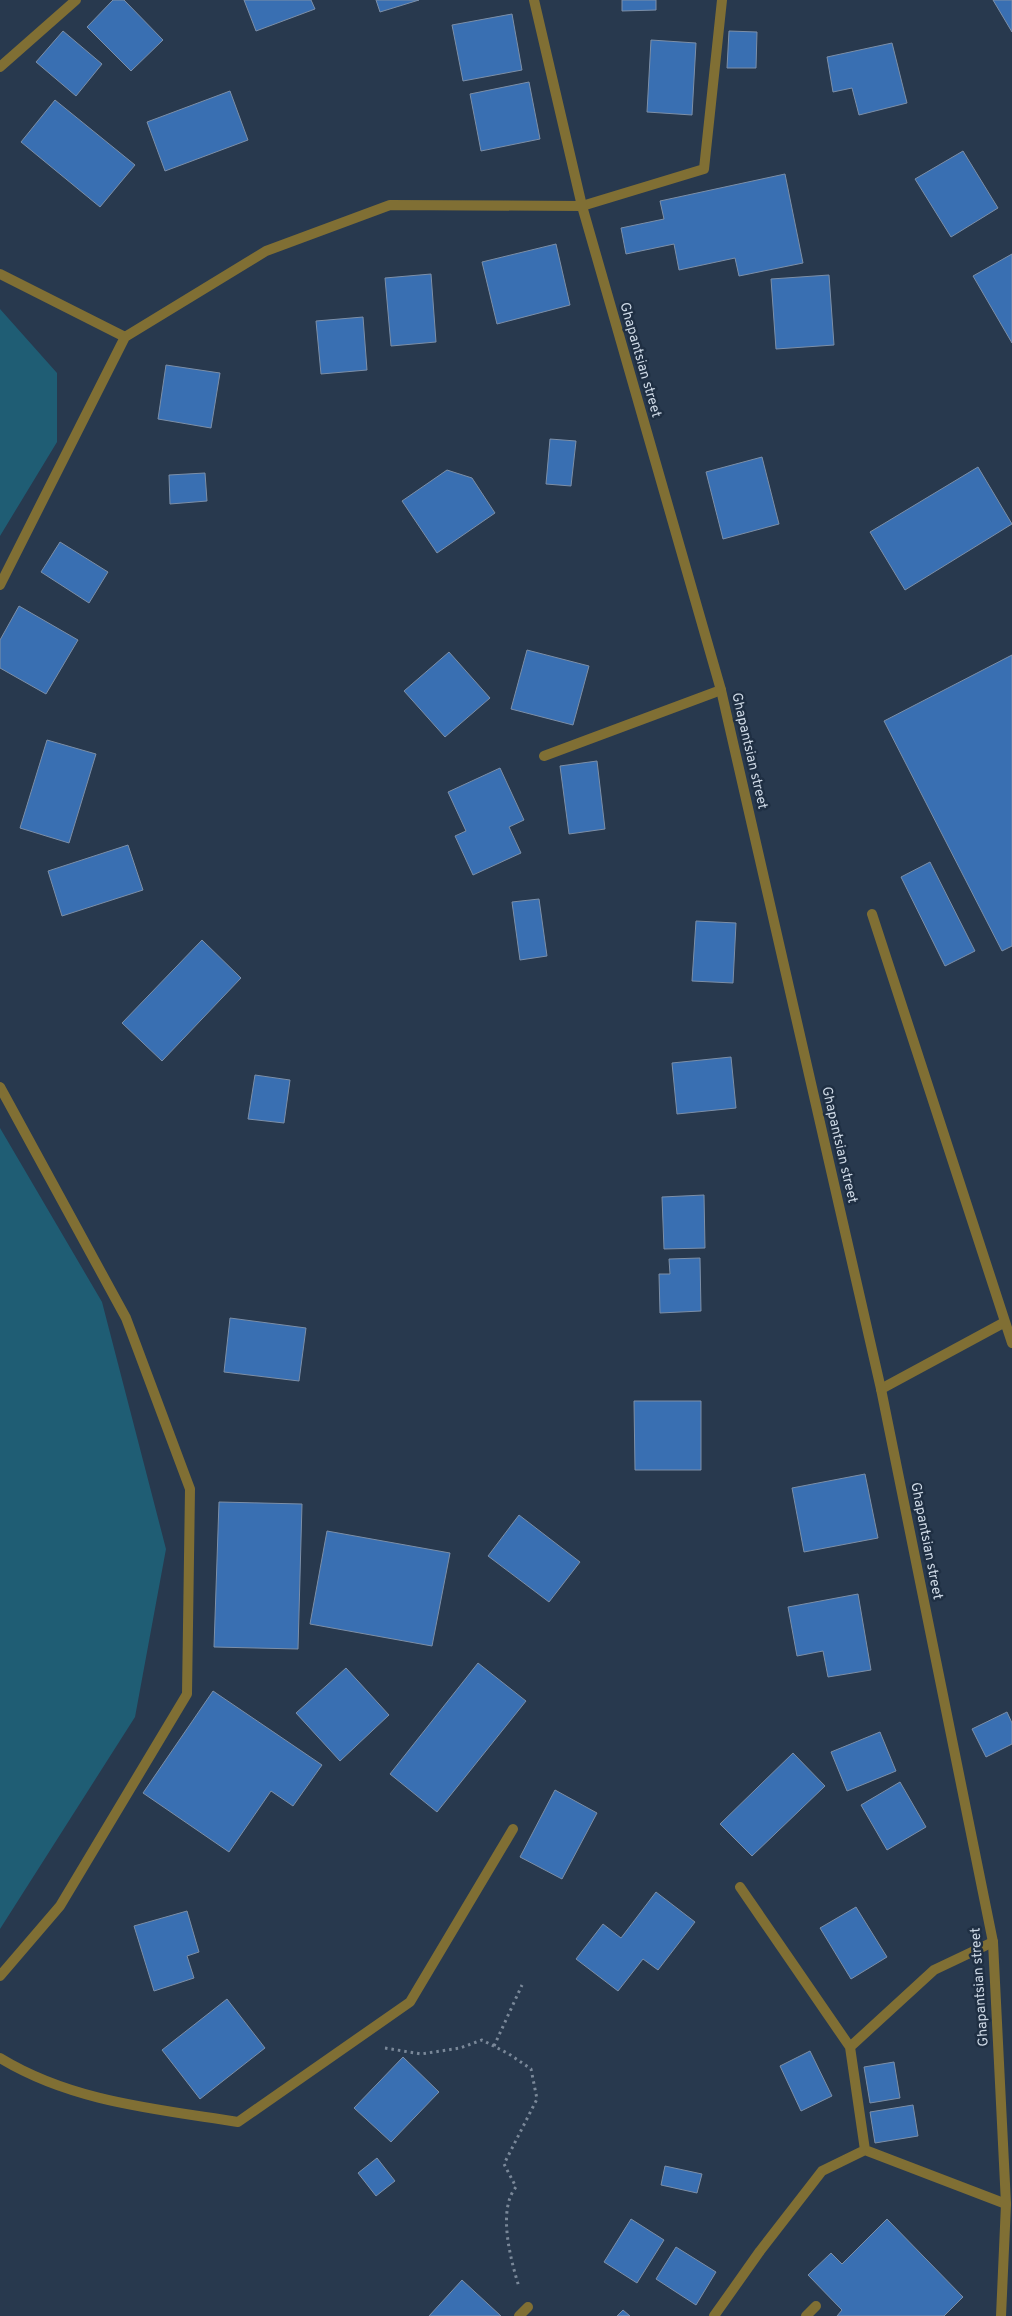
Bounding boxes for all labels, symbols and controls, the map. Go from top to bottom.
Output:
street label: Ghapantsian street [615,300,665,420]
street label: Ghapantsian street [727,691,771,811]
street label: Ghapantsian street [817,1085,861,1205]
street label: Ghapantsian street [906,1481,946,1601]
street label: Ghapantsian street [967,1927,993,2047]

